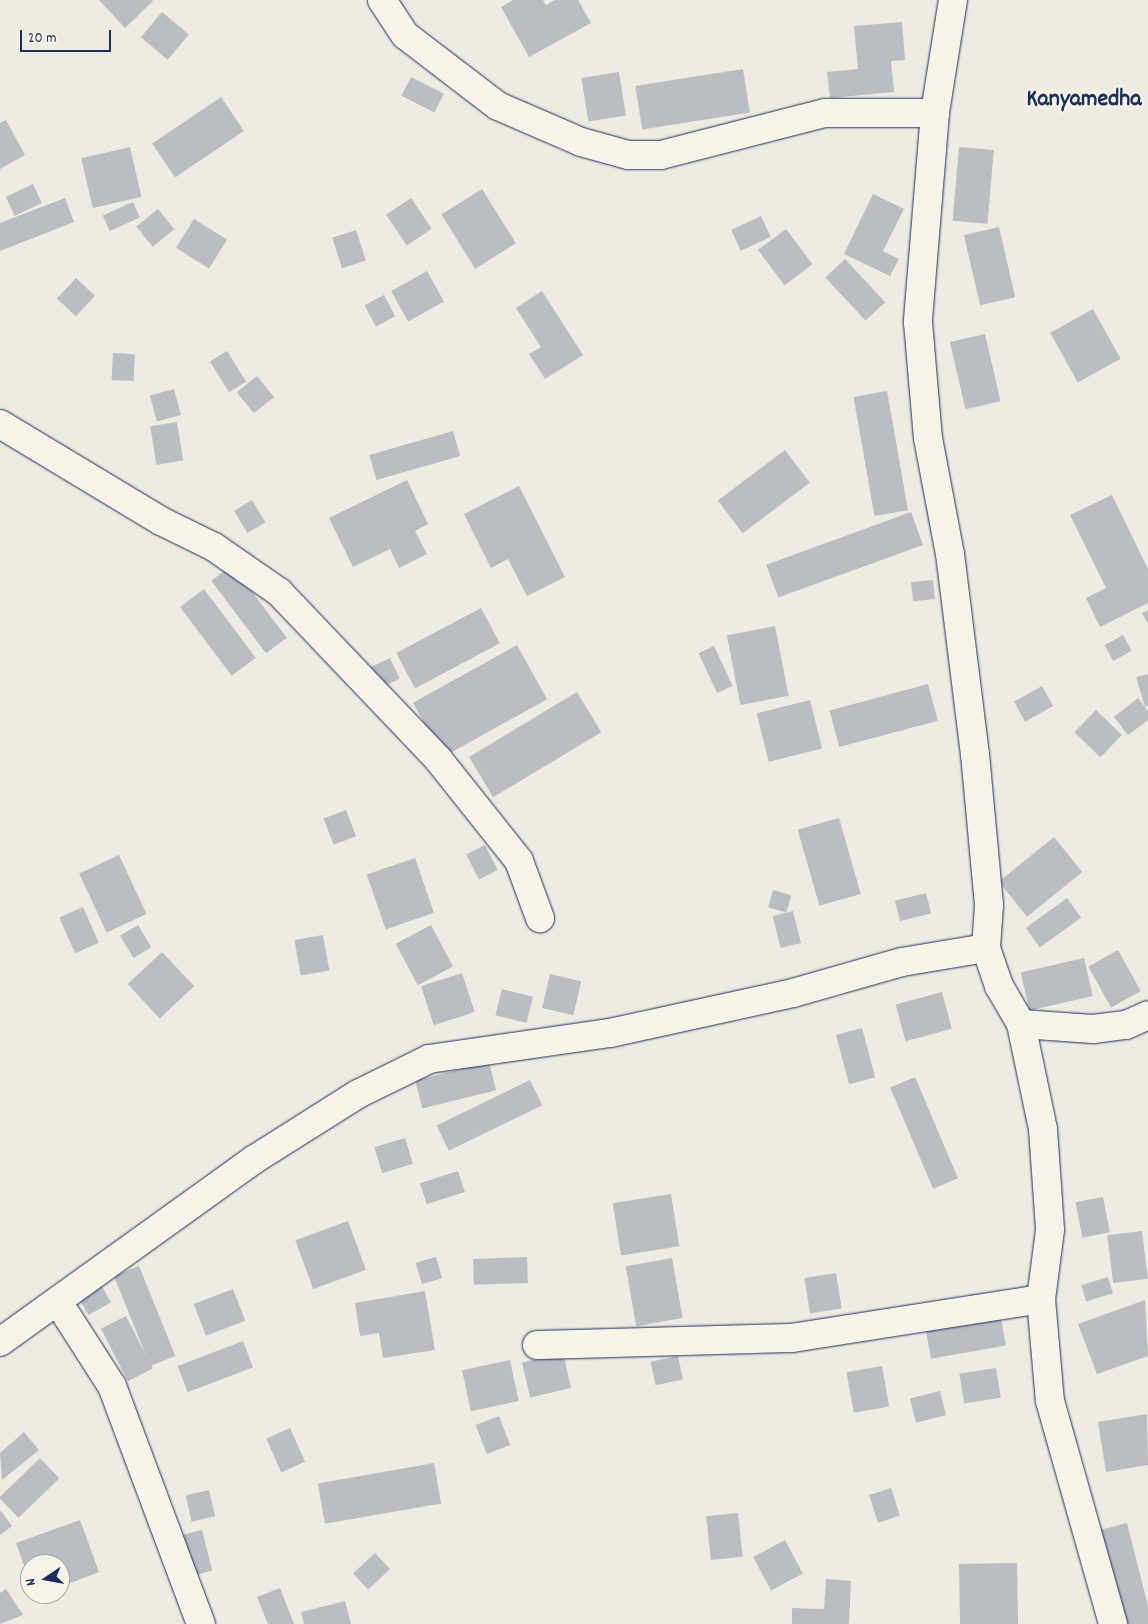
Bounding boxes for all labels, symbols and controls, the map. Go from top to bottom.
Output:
scale bar [22,20,114,52]
text: 20 m [28,28,56,50]
district label: Kanyamedha [1027,87,1141,115]
north arrow [20,1554,70,1604]
text: N [21,1576,42,1587]

